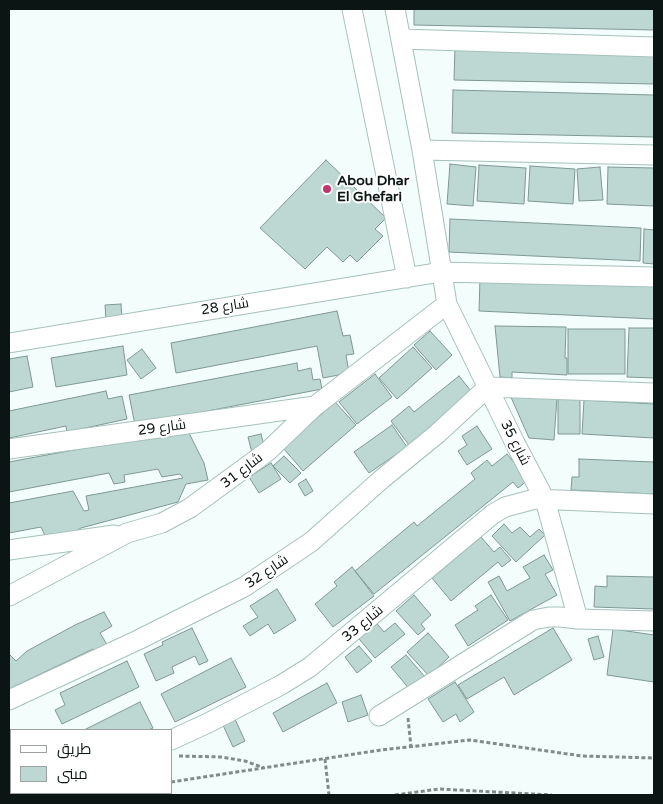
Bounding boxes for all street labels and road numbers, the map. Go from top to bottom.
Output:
street label: شارع 28 [200,295,250,319]
street label: شارع 29 [137,416,187,440]
street label: شارع 35 [497,418,533,468]
street label: شارع 31 [218,450,266,492]
street label: شارع 32 [242,552,292,592]
street label: شارع 33 [339,602,387,646]

